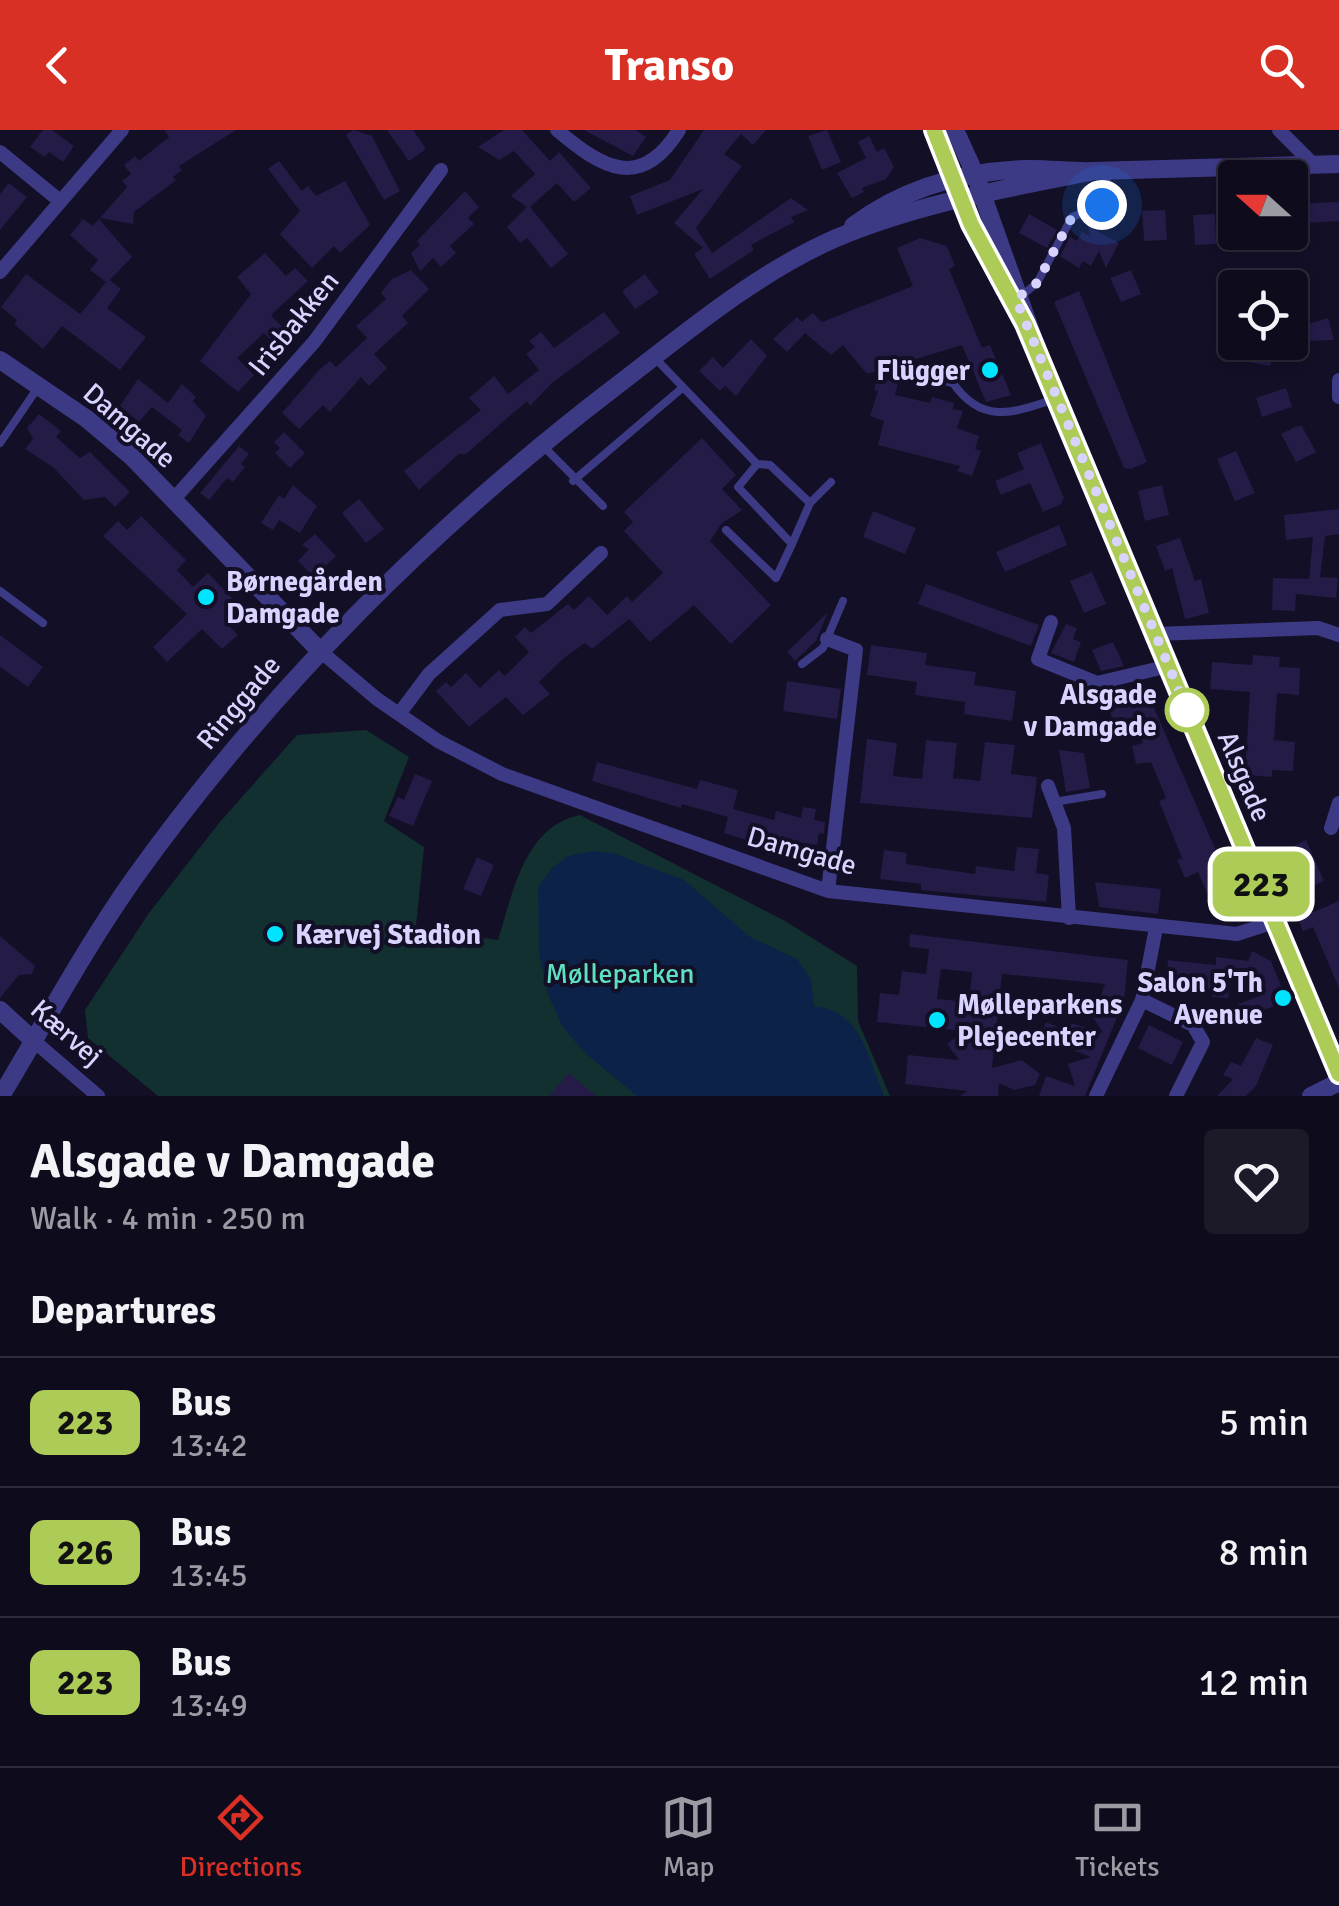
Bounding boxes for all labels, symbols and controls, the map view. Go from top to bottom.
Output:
icon: back [30,38,85,93]
text: Transo [605,38,734,93]
icon: search [1254,38,1309,93]
north arrow [1218,160,1308,250]
map controls [1218,160,1308,360]
your location [1077,180,1127,230]
street label: Irisbakken [241,264,346,383]
button: locate [1218,270,1308,360]
place label: Flügger [876,354,971,388]
marker: Flügger [979,359,1001,381]
street label: Damgade [76,376,183,475]
place label: Børnegården Damgade [226,565,383,631]
marker: Børnegården Damgade [195,586,217,608]
street label: Ringgade [190,649,288,757]
place label: Alsgade v Damgade [1023,678,1157,744]
marker: Alsgade v Damgade [1166,689,1208,731]
street label: Alsgade [1210,726,1278,827]
street label: Damgade [743,819,860,883]
line badge: 223 [1204,852,1318,916]
text: 223 [1233,863,1289,906]
place label: Kærvej Stadion [295,918,481,952]
marker: Kærvej Stadion [264,923,286,945]
park label: Mølleparken [545,957,695,991]
place label: Salon 5'Th Avenue [1137,966,1263,1032]
marker: Salon 5'Th Avenue [1272,987,1294,1009]
place label: Mølleparkens Plejecenter [957,988,1122,1054]
street label: Kærvej [24,992,109,1073]
marker: Mølleparkens Plejecenter [926,1009,948,1031]
button: heart [1204,1129,1309,1234]
text: Alsgade v Damgade [30,1132,435,1191]
text: Walk · 4 min · 250 m [30,1199,306,1238]
text: Departures [30,1287,216,1334]
text: Bus [170,1379,231,1426]
text: 5 min [1219,1399,1309,1446]
text: 223 [57,1401,113,1444]
text: 13:42 [170,1426,248,1465]
text: Bus [170,1509,231,1556]
text: 8 min [1219,1529,1309,1576]
text: 226 [57,1531,113,1574]
text: 13:45 [170,1556,248,1595]
text: Bus [170,1639,231,1686]
text: 12 min [1198,1659,1309,1706]
text: 223 [57,1661,113,1704]
text: 13:49 [170,1686,248,1725]
tab: Directions [180,1790,302,1884]
tab: Map [661,1790,716,1884]
tab: Tickets [1075,1790,1159,1884]

